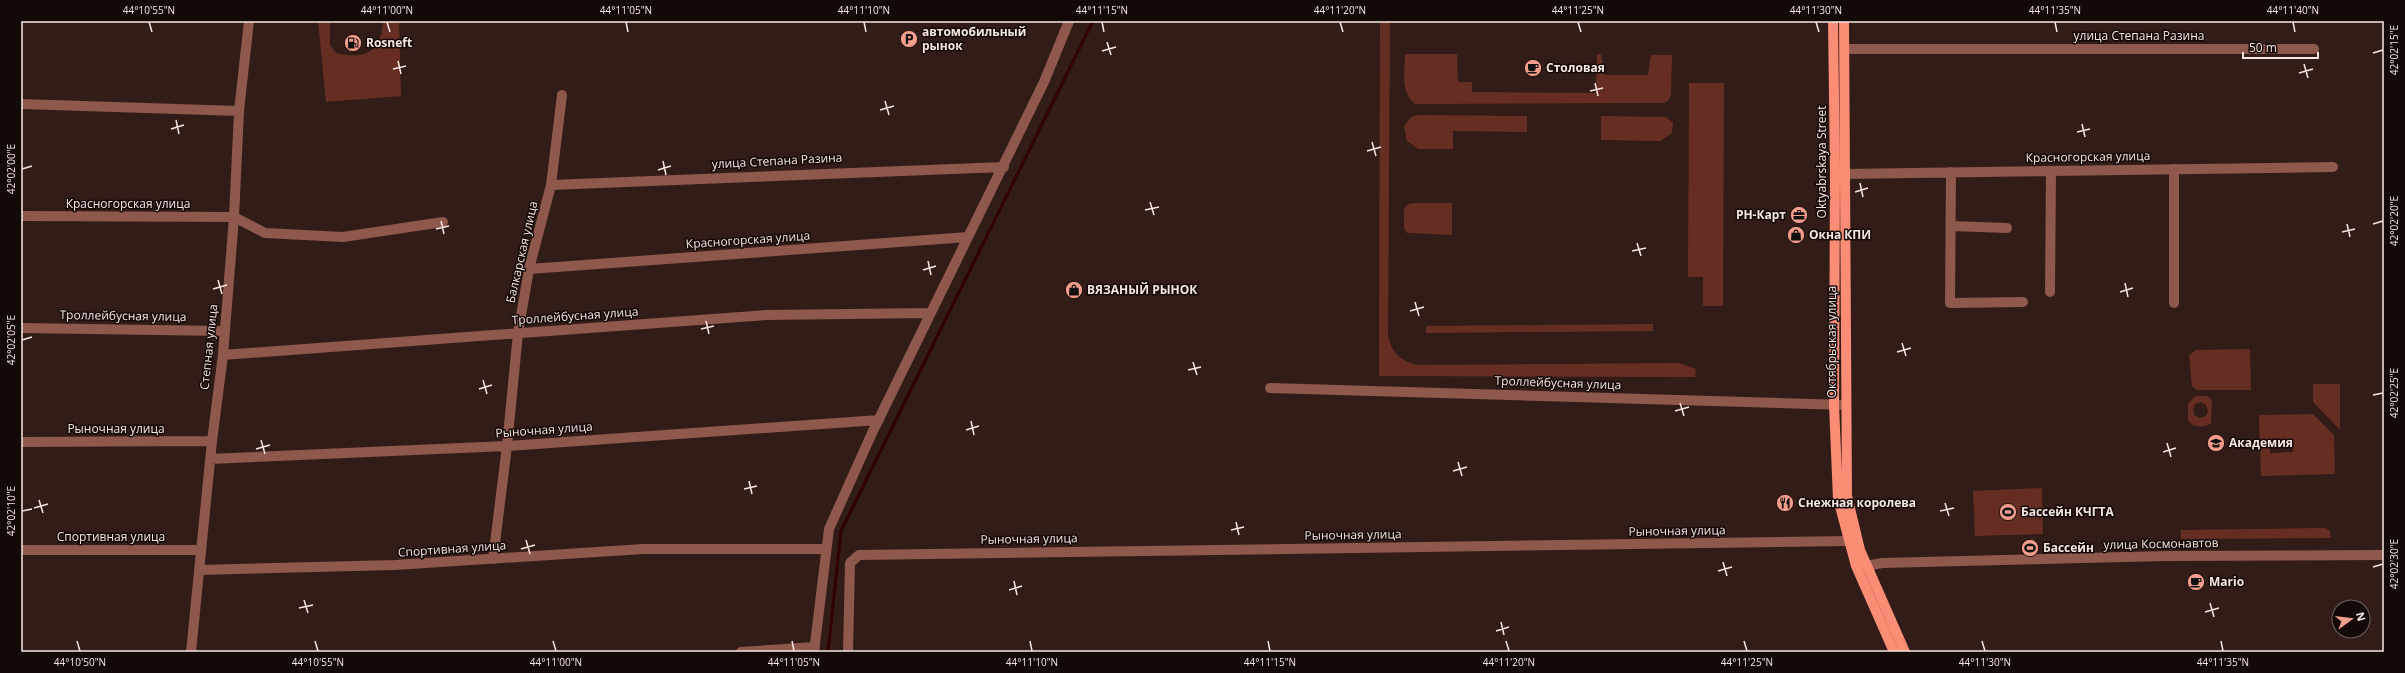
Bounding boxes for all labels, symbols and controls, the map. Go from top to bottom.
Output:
text: 44°10'55"N [123,3,175,17]
text: 44°11'00"N [361,3,413,17]
text: 44°11'05"N [600,3,652,17]
text: 44°11'10"N [838,3,890,17]
text: 44°11'15"N [1076,3,1128,17]
text: 44°11'20"N [1314,3,1366,17]
text: 44°11'25"N [1552,3,1604,17]
text: 44°11'30"N [1790,3,1842,17]
text: 44°11'35"N [2029,3,2081,17]
text: 44°11'40"N [2267,3,2319,17]
place label: автомобильный рынок [922,23,1026,54]
text: 42°02'15"E [2387,25,2401,75]
street label: улица Степана Разина [2074,27,2204,44]
parking icon: автомобильный рынок [899,29,919,49]
fuel station icon: Rosneft [343,33,363,53]
place label: Rosneft [366,34,412,51]
scale bar [2243,34,2318,60]
text: 50 m [2249,39,2277,56]
cafe icon: Столовая [1523,58,1543,78]
place label: Столовая [1546,59,1605,76]
street label: Oktyabrskaya Street [1813,106,1830,218]
text: 42°02'00"E [4,144,18,194]
street label: Красногорская улица [2026,147,2150,166]
street label: улица Степана Разина [711,149,843,172]
street label: Красногорская улица [66,195,190,212]
text: 42°02'20"E [2387,196,2401,246]
street label: Балкарская улица [502,199,542,305]
office icon: РН-Карт [1789,205,1809,225]
place label: РН-Карт [1736,206,1786,223]
shop icon: Окна КПИ [1786,225,1806,245]
place label: Окна КПИ [1809,226,1871,243]
street label: Красногорская улица [685,227,811,252]
shop icon: ВЯЗАНЫЙ РЫНОК [1064,280,1084,300]
place label: ВЯЗАНЫЙ РЫНОК [1087,281,1198,298]
street label: Октябрьская улица [1823,286,1840,398]
street label: Степная улица [196,303,221,391]
street label: Троллейбусная улица [511,303,639,328]
street label: Троллейбусная улица [59,306,187,325]
text: 42°02'05"E [4,315,18,365]
text: 42°02'25"E [2387,368,2401,418]
street label: Троллейбусная улица [1494,372,1622,393]
street label: Рыночная улица [495,418,593,441]
street label: Рыночная улица [67,420,165,437]
school or university icon: Академия [2206,433,2226,453]
place label: Академия [2229,434,2293,451]
text: 42°02'10"E [4,486,18,536]
restaurant icon: Снежная королева [1775,493,1795,513]
place label: Снежная королева [1798,494,1916,511]
sports icon: Бассейн КЧГТА [1998,502,2018,522]
place label: Бассейн КЧГТА [2021,503,2115,520]
street label: Рыночная улица [1628,521,1726,540]
street label: Рыночная улица [1304,525,1402,544]
street label: Спортивная улица [57,528,165,545]
street label: Рыночная улица [980,529,1078,548]
street label: улица Космонавтов [2103,534,2219,553]
street label: Спортивная улица [397,536,507,561]
sports icon: Бассейн [2020,538,2040,558]
place label: Бассейн [2043,539,2094,556]
text: 42°02'30"E [2387,539,2401,589]
cafe icon: Mario [2186,572,2206,592]
place label: Mario [2209,573,2244,590]
north arrow [2331,599,2371,639]
text: N [2353,610,2370,623]
text: 44°10'50"N [54,655,106,669]
text: 44°10'55"N [292,655,344,669]
text: 44°11'00"N [530,655,582,669]
text: 44°11'05"N [768,655,820,669]
text: 44°11'10"N [1006,655,1058,669]
text: 44°11'15"N [1244,655,1296,669]
text: 44°11'20"N [1483,655,1535,669]
text: 44°11'25"N [1721,655,1773,669]
text: 44°11'30"N [1959,655,2011,669]
text: 44°11'35"N [2197,655,2249,669]

